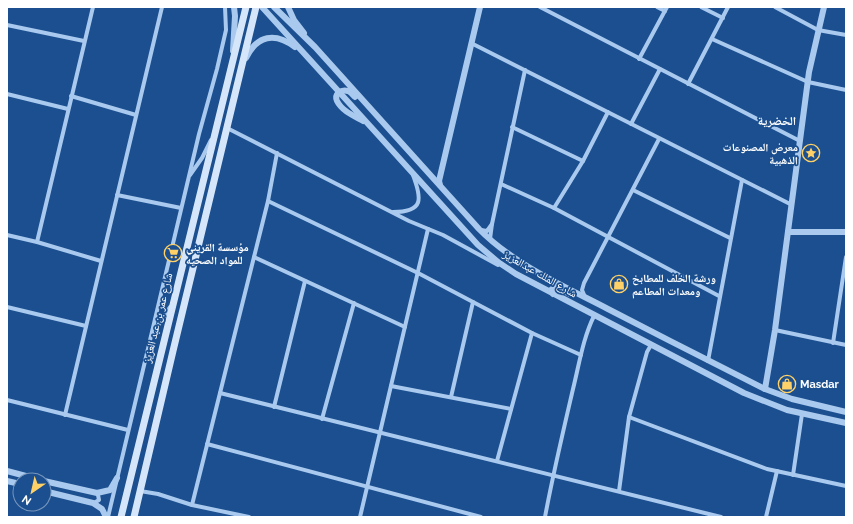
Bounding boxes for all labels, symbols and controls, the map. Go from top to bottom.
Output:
district label: الخضرية [758,114,796,128]
place label: معرض المصنوعات الذهبية [723,141,798,167]
place icon: معرض المصنوعات الذهبية [801,143,821,163]
place label: مؤسسة القريني للمواد الصحيه [186,241,249,267]
supermarket icon: مؤسسة القريني للمواد الصحيه [163,243,183,263]
street label: شارع الملك عبدالعزيز [500,247,579,300]
street label: شارع عمر بن عبد العزيز [140,272,175,365]
place label: ورشة الخلف للمطابخ ومعدات المطاعم [632,272,716,299]
shop icon: ورشة الخلف للمطابخ ومعدات المطاعم [609,274,629,294]
shop icon: Masdar [777,374,797,394]
place label: Masdar [800,378,840,391]
north arrow [12,472,52,512]
text: N [20,492,34,508]

